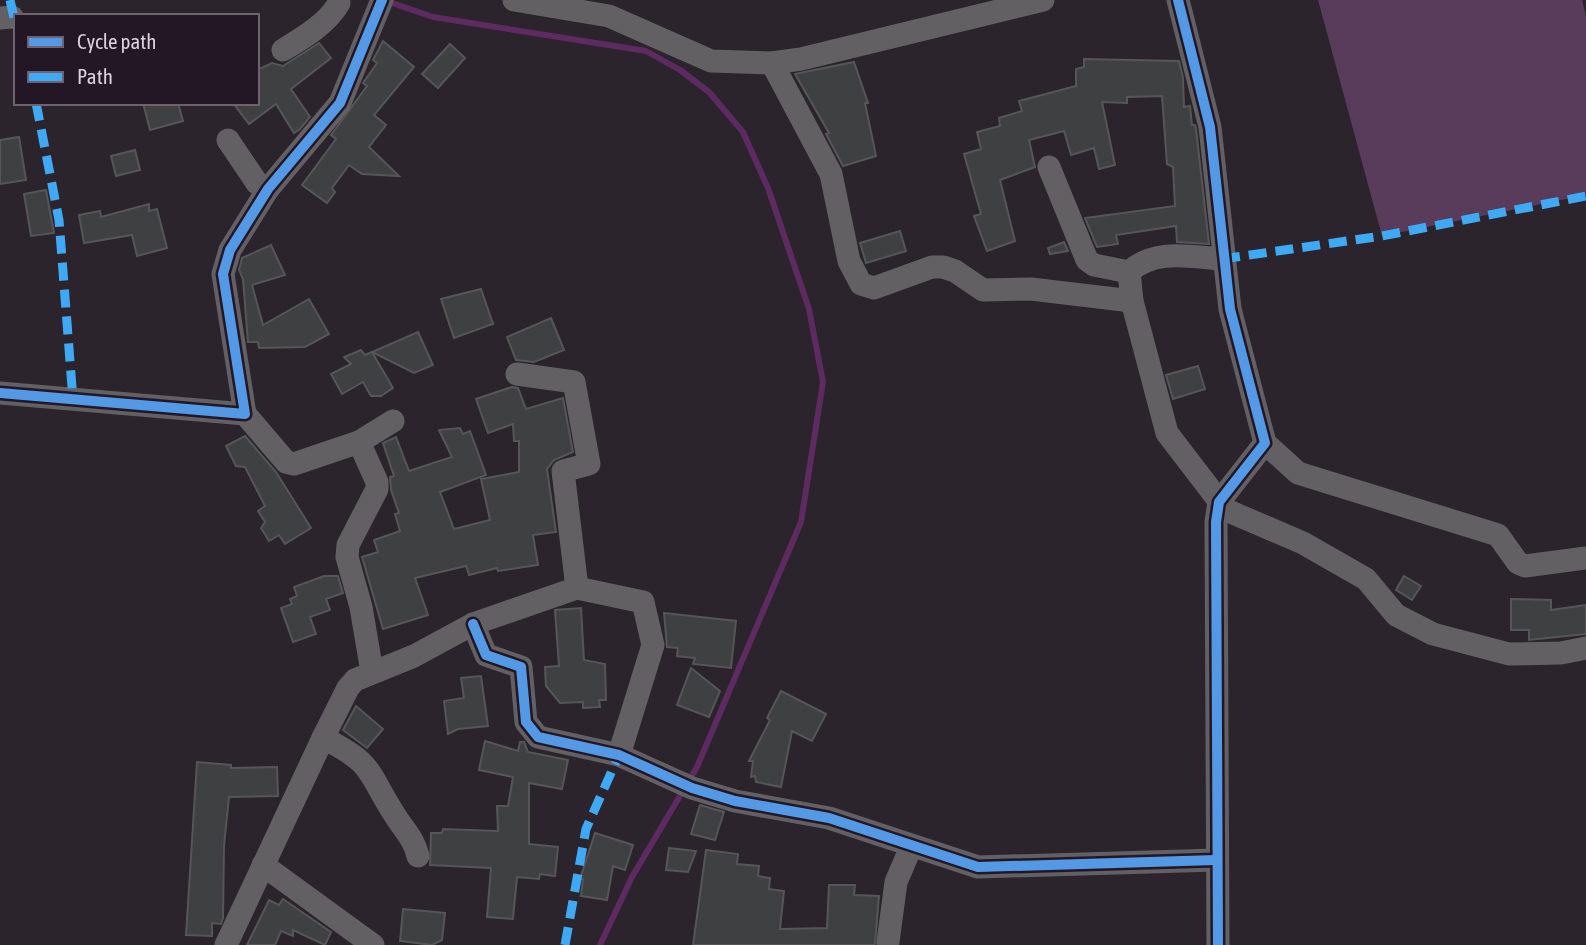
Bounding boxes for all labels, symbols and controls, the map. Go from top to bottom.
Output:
legend [14,14,259,105]
text: Cycle path [77,29,156,53]
text: Path [77,64,113,88]

